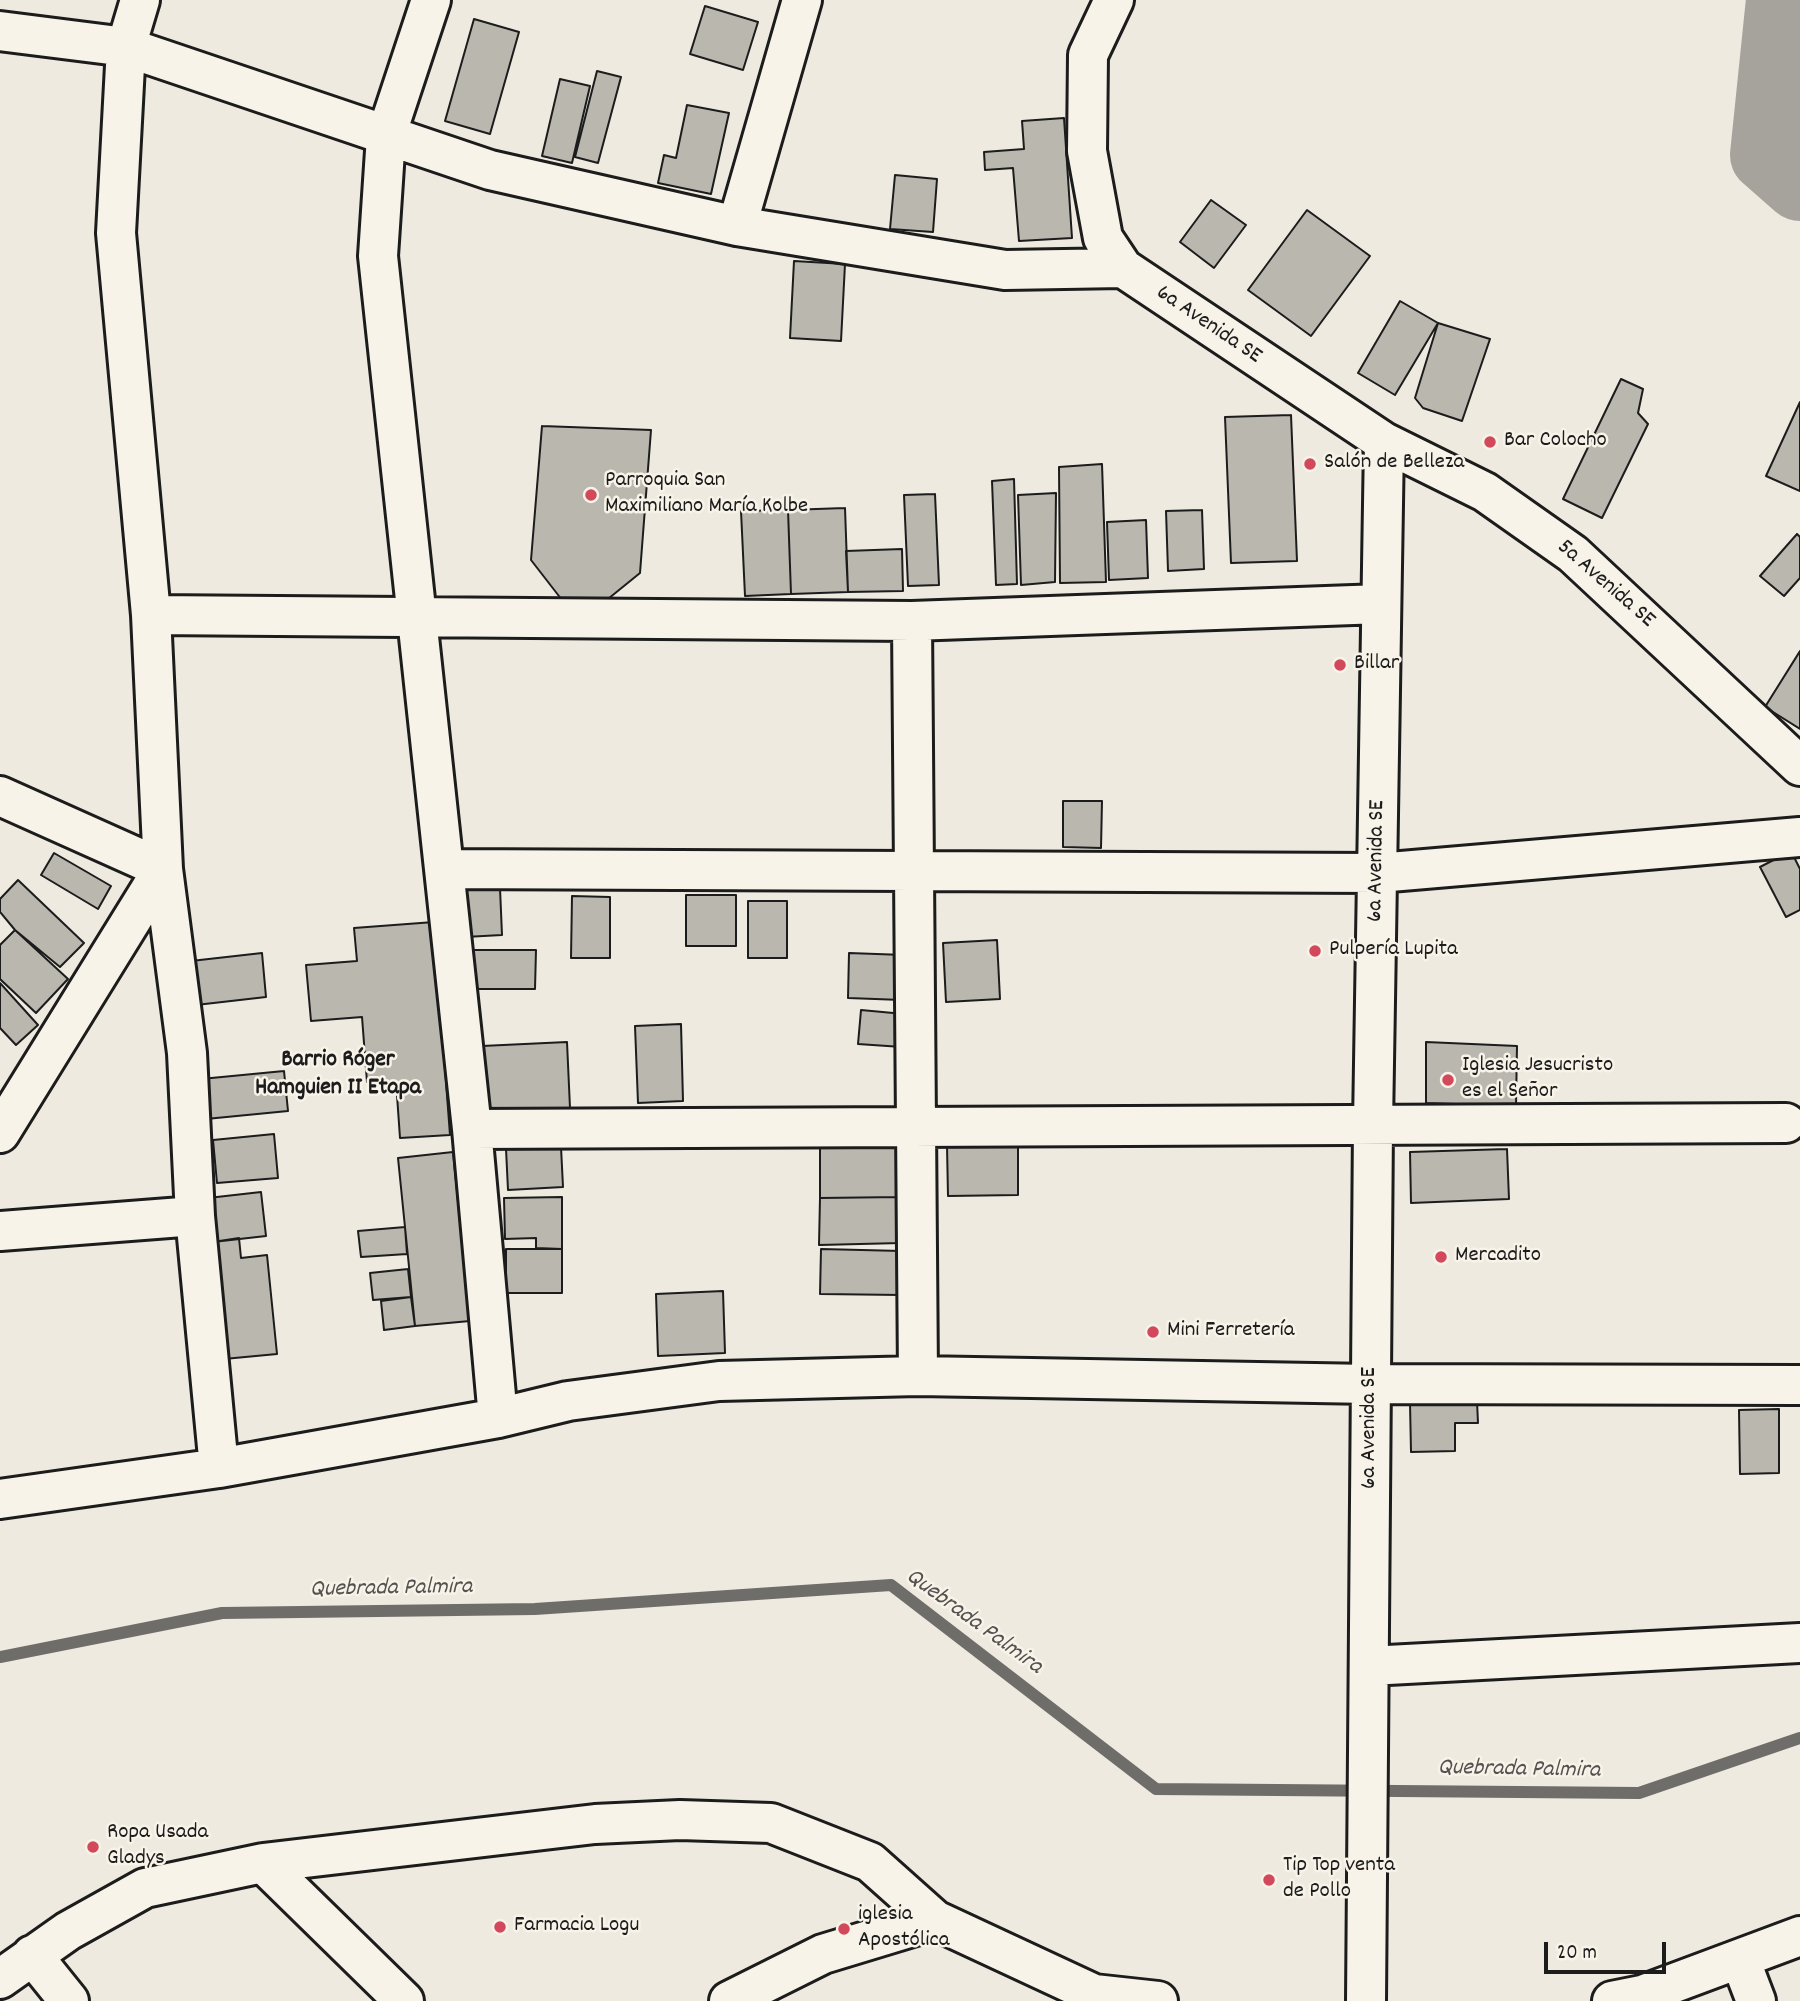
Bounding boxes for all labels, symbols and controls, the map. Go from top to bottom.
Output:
street label: 6a Avenida SE [1150,280,1266,372]
place label: Bar Colocho [1504,428,1607,456]
marker: Bar Colocho [1482,434,1498,450]
place label: Salón de Belleza [1324,450,1464,478]
marker: Salón de Belleza [1302,456,1318,472]
place label: Parroquia San Maximiliano María Kolbe [605,468,808,522]
marker: Parroquia San Maximiliano María Kolbe [583,487,599,503]
street label: 5a Avenida SE [1550,535,1660,635]
place label: Billar [1354,651,1399,679]
marker: Billar [1332,657,1348,673]
street label: 6a Avenida SE [1363,800,1393,922]
place label: Pulpería Lupita [1329,937,1458,965]
marker: Pulpería Lupita [1307,943,1323,959]
district label: Barrio Róger Hamguien II Etapa [255,1048,421,1104]
place label: Iglesia Jesucristo es el Señor [1462,1053,1613,1107]
marker: Iglesia Jesucristo es el Señor [1440,1072,1456,1088]
place label: Mercadito [1455,1243,1541,1271]
marker: Mercadito [1433,1249,1449,1265]
place label: Mini Ferretería [1167,1318,1295,1346]
marker: Mini Ferretería [1145,1324,1161,1340]
street label: 6a Avenida SE [1357,1367,1385,1489]
water label: Quebrada Palmira [899,1564,1047,1682]
water label: Quebrada Palmira [310,1574,472,1606]
water label: Quebrada Palmira [1438,1755,1600,1787]
place label: Ropa Usada Gladys [107,1820,208,1874]
marker: Ropa Usada Gladys [85,1839,101,1855]
place label: Tip Top venta de Pollo [1283,1853,1395,1907]
marker: Tip Top venta de Pollo [1261,1872,1277,1888]
place label: iglesia Apostólica [858,1902,950,1956]
place label: Farmacia Logu [514,1913,639,1941]
marker: Farmacia Logu [492,1919,508,1935]
marker: iglesia Apostólica [836,1921,852,1937]
scale bar [1548,1927,1671,1971]
text: 20 m [1557,1939,1597,1969]

